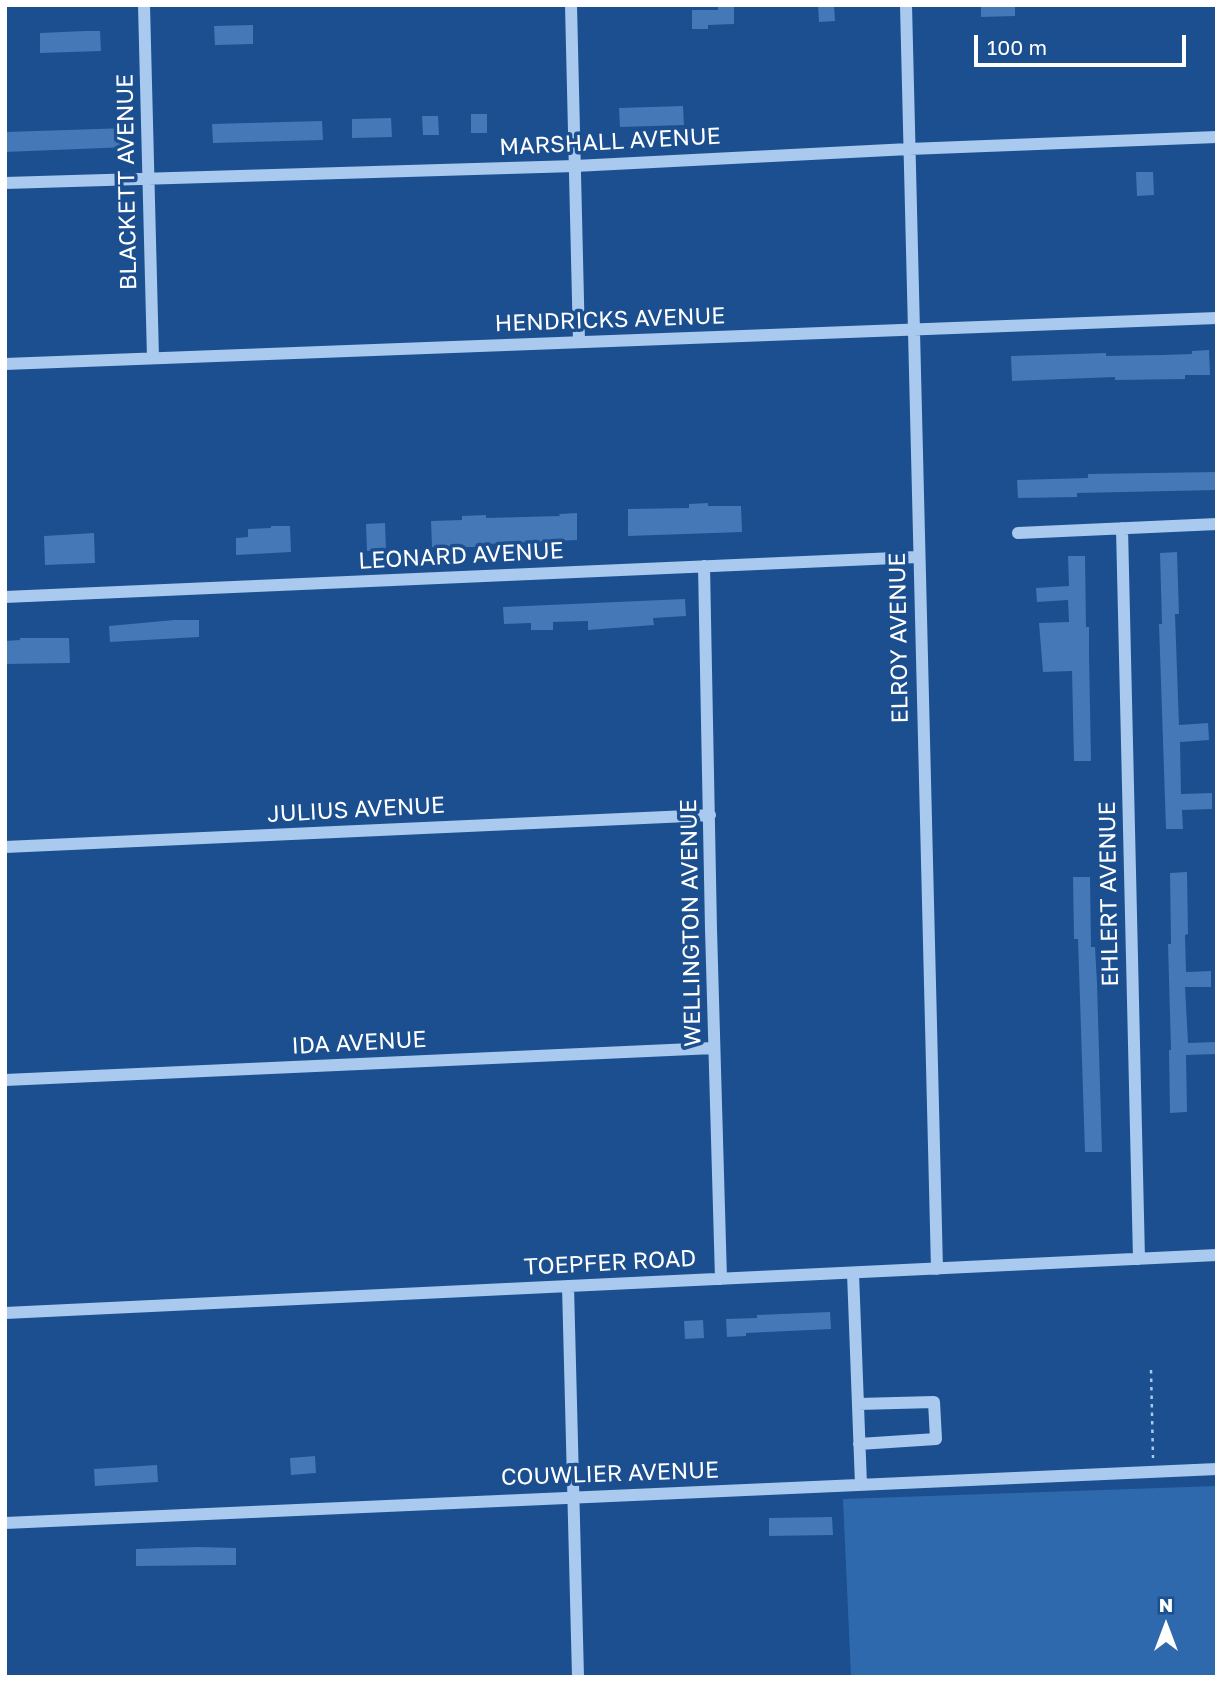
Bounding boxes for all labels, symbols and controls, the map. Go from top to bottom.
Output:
scale bar [977,21,1189,65]
text: 100 m [987,34,1047,60]
street label: BLACKETT AVENUE [111,74,143,290]
street label: MARSHALL AVENUE [499,122,721,162]
street label: HENDRICKS AVENUE [494,302,726,338]
street label: LEONARD AVENUE [358,537,564,575]
street label: ELROY AVENUE [884,552,914,724]
street label: JULIUS AVENUE [266,792,446,828]
street label: WELLINGTON AVENUE [675,799,707,1047]
street label: EHLERT AVENUE [1094,801,1124,987]
street label: IDA AVENUE [291,1026,427,1060]
street label: TOEPFER ROAD [523,1245,697,1281]
street label: COUWLIER AVENUE [500,1456,720,1492]
north arrow [1131,1591,1201,1661]
text: N [1159,1593,1173,1616]

